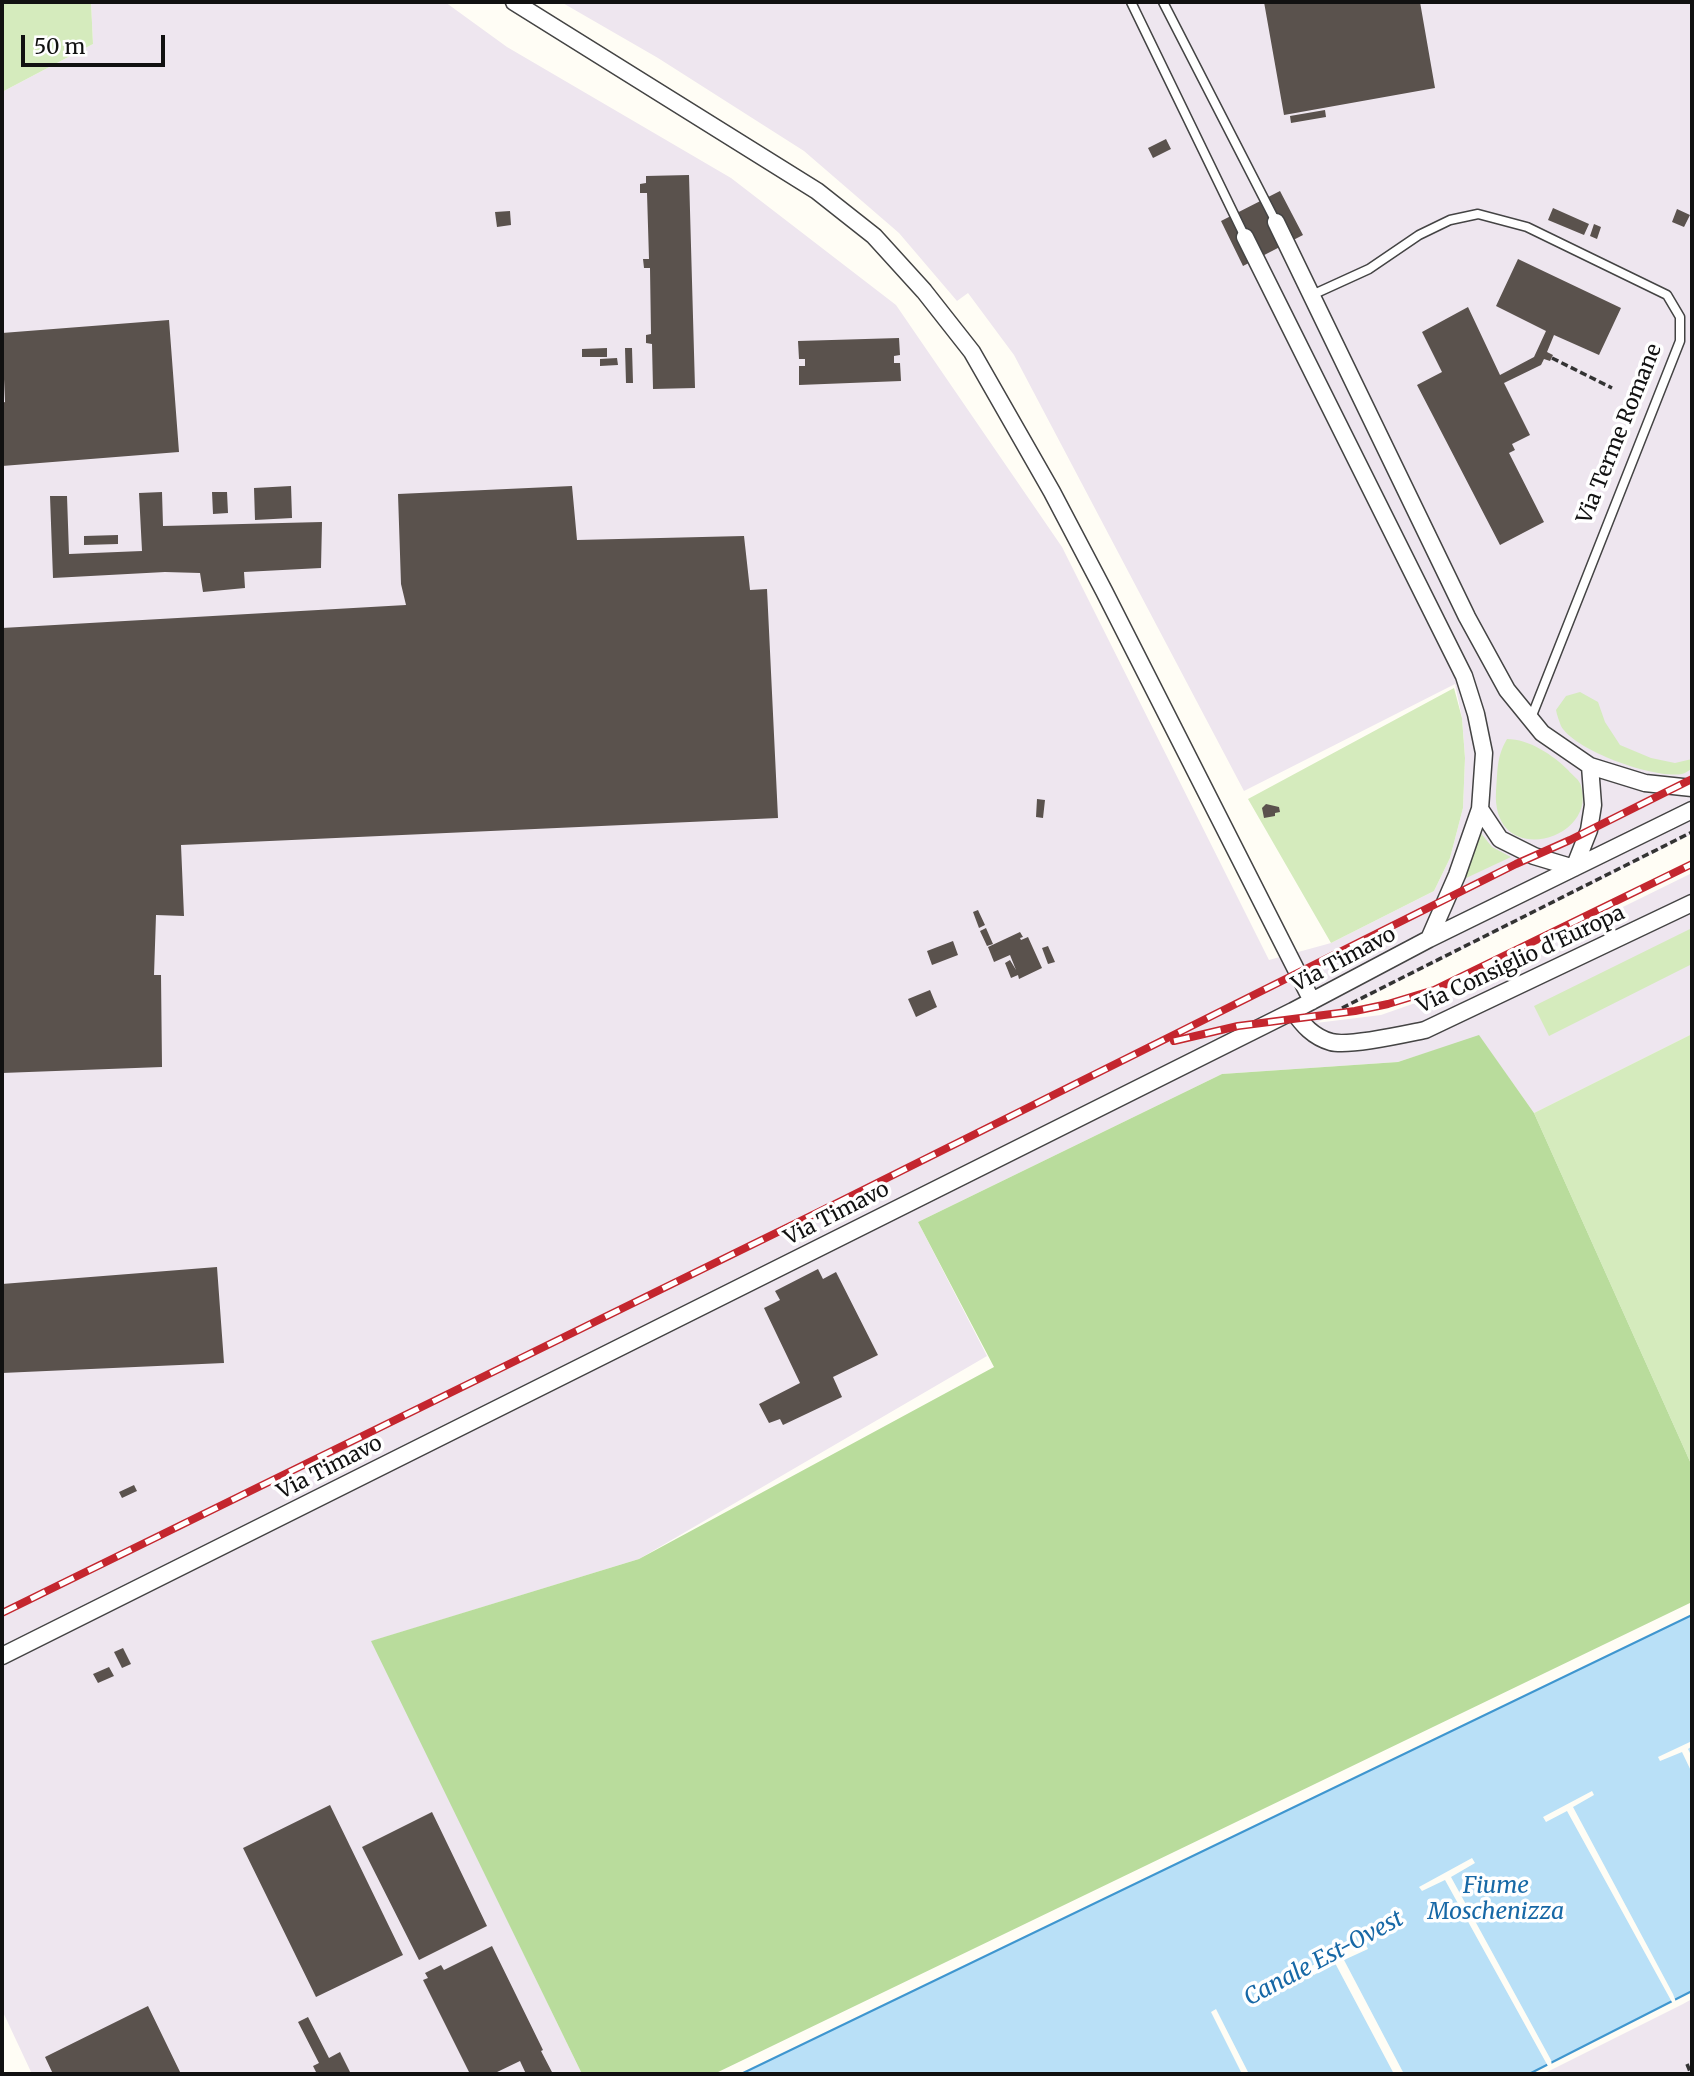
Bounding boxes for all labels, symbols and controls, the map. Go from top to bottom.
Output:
scale bar [24,21,168,65]
text: 50 m [34,33,85,60]
street label: Via Terme Romane [1572,340,1668,528]
street label: Via Consiglio d'Europa [1413,901,1629,1019]
street label: Via Timavo [1288,922,1400,998]
street label: Via Timavo [780,1177,894,1251]
street label: Via Timavo [273,1431,387,1505]
water label: Fiume Moschenizza [1428,1872,1564,1926]
water label: Canale Est-Ovest [1240,1905,1408,2013]

